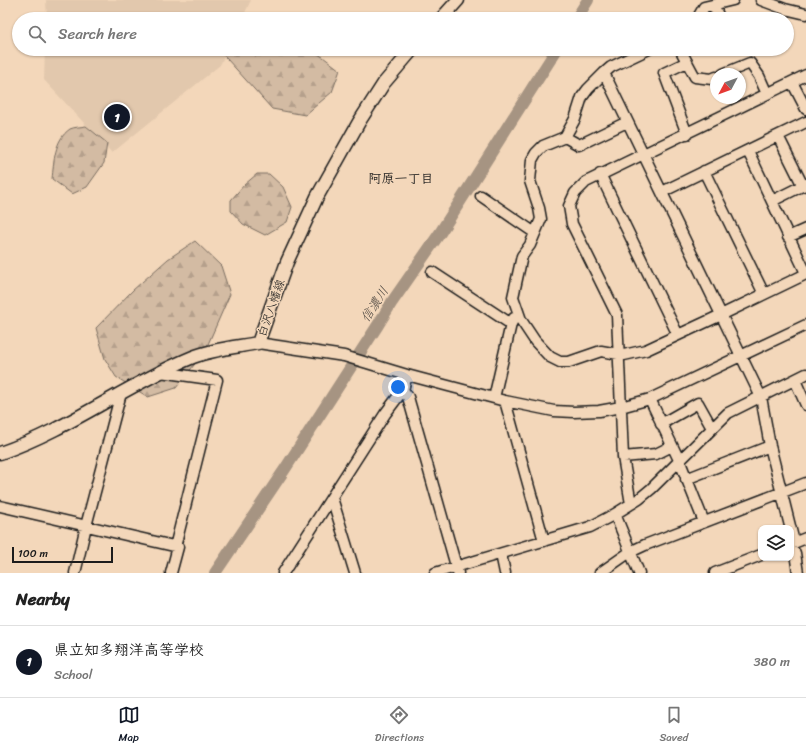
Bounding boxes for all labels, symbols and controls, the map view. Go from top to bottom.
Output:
search box [12,12,794,56]
text: Search here [58,21,137,47]
icon: search [26,23,48,45]
north arrow [710,68,746,104]
pin: 1 [104,102,130,132]
district label: 阿原一丁目 [368,167,434,190]
street label: 白沢八幡線 [251,276,291,340]
water label: 信濃川 [354,282,395,327]
your location [388,377,408,397]
map controls [758,525,794,561]
button: layers [758,525,794,561]
text: 100 m [18,544,48,563]
scale bar [12,545,113,564]
text: Nearby [16,584,70,614]
text: 県立知多翔洋高等学校 [54,637,204,663]
text: 1 [26,650,32,673]
text: 380 m [753,650,790,673]
text: School [54,663,92,686]
tab: Map [118,704,140,747]
tab: Directions [375,704,424,747]
tab: Saved [659,704,688,747]

